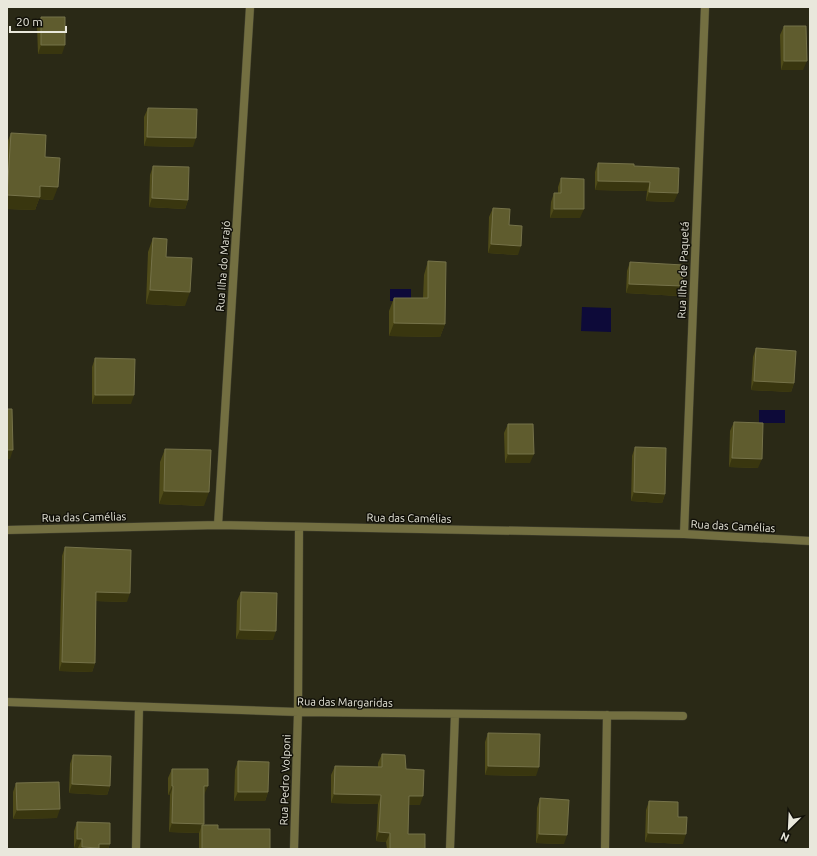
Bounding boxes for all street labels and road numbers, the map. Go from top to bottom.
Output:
street label: Rua Ilha do Marajó [214,220,232,312]
street label: Rua Ilha de Paquetá [675,221,691,319]
street label: Rua das Camélias [42,510,127,524]
street label: Rua das Camélias [367,511,452,525]
street label: Rua das Camélias [690,518,776,534]
street label: Rua das Margaridas [297,695,393,709]
street label: Rua Pedro Volponi [277,734,293,826]

